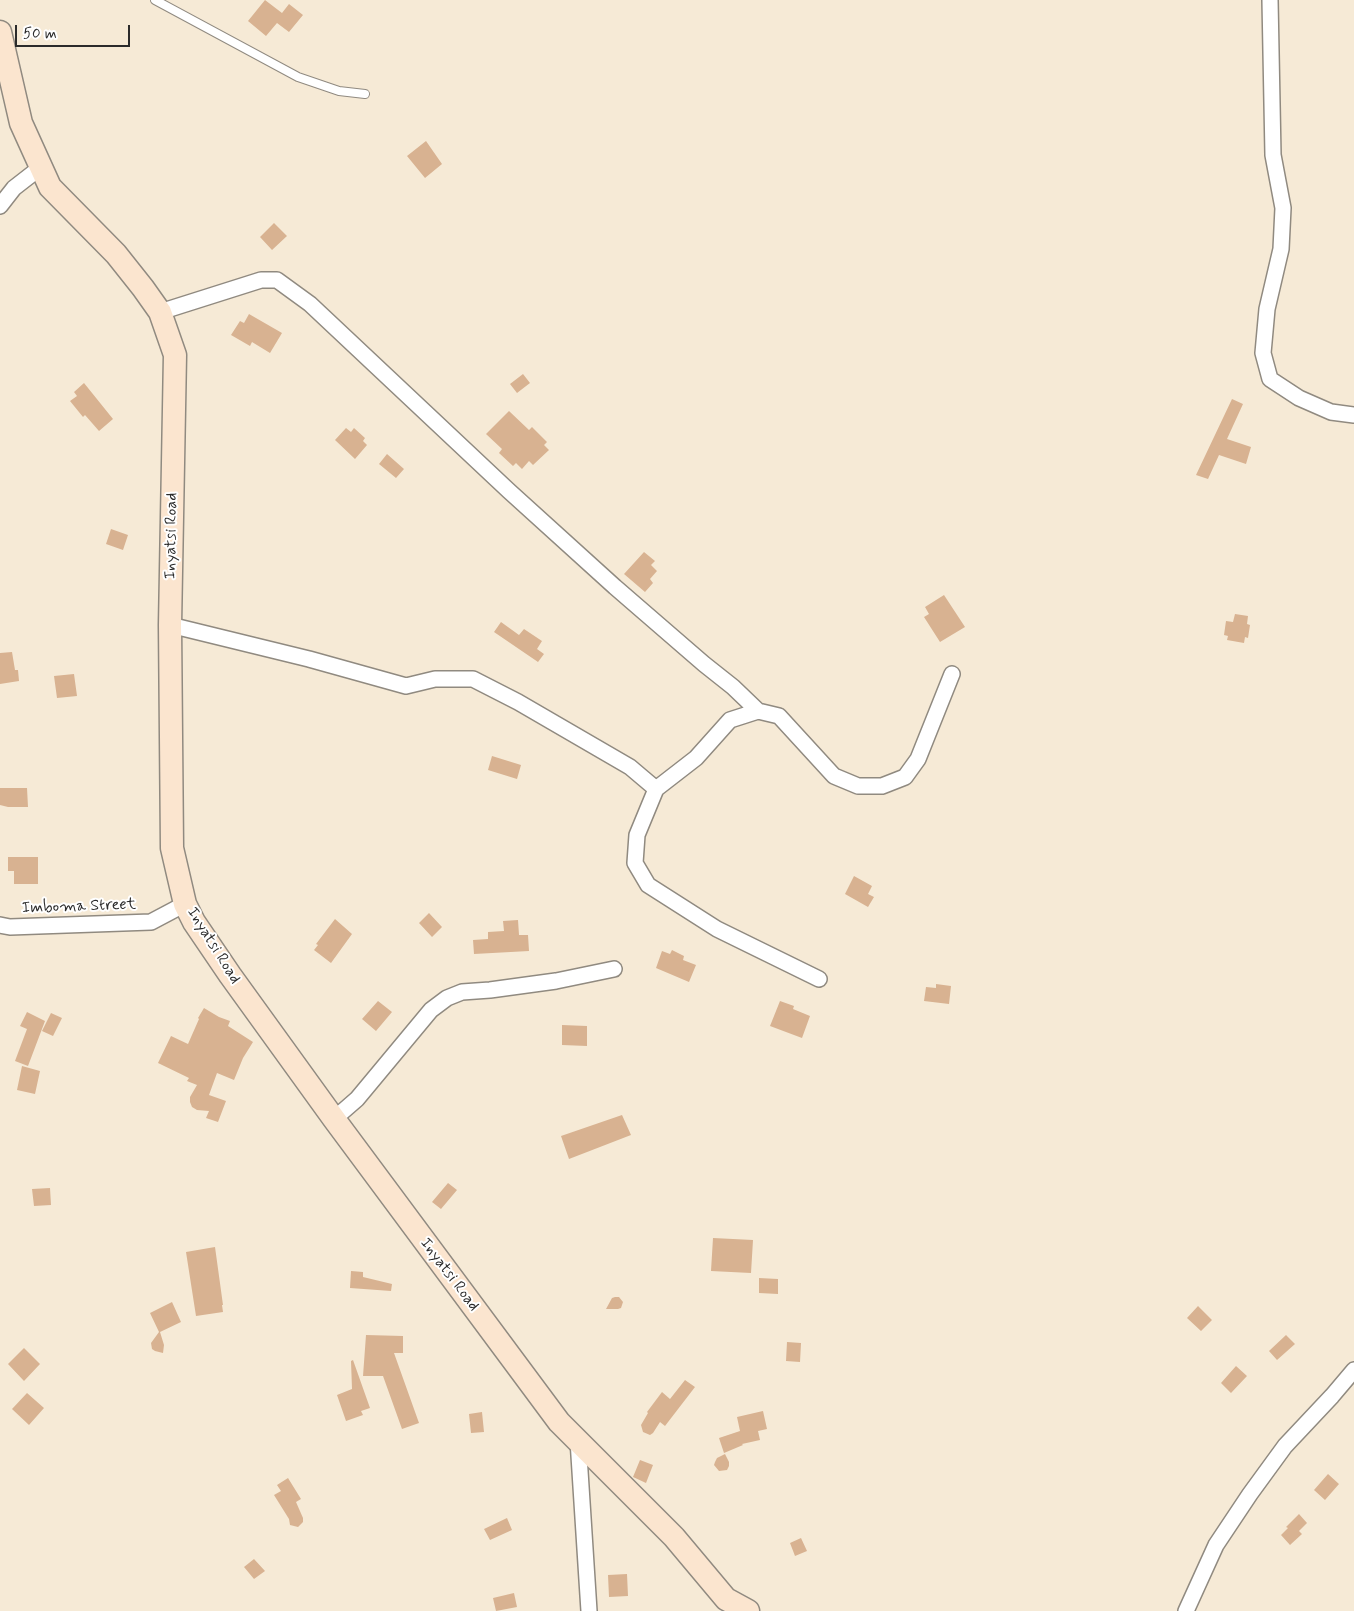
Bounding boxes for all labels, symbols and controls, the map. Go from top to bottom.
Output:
scale bar [18,15,132,47]
text: 50 m [23,24,57,44]
street label: Inyatsi Road [162,493,182,579]
street label: Imboma Street [22,895,136,919]
street label: Inyatsi Road [182,904,244,988]
street label: Inyatsi Road [415,1235,483,1315]

